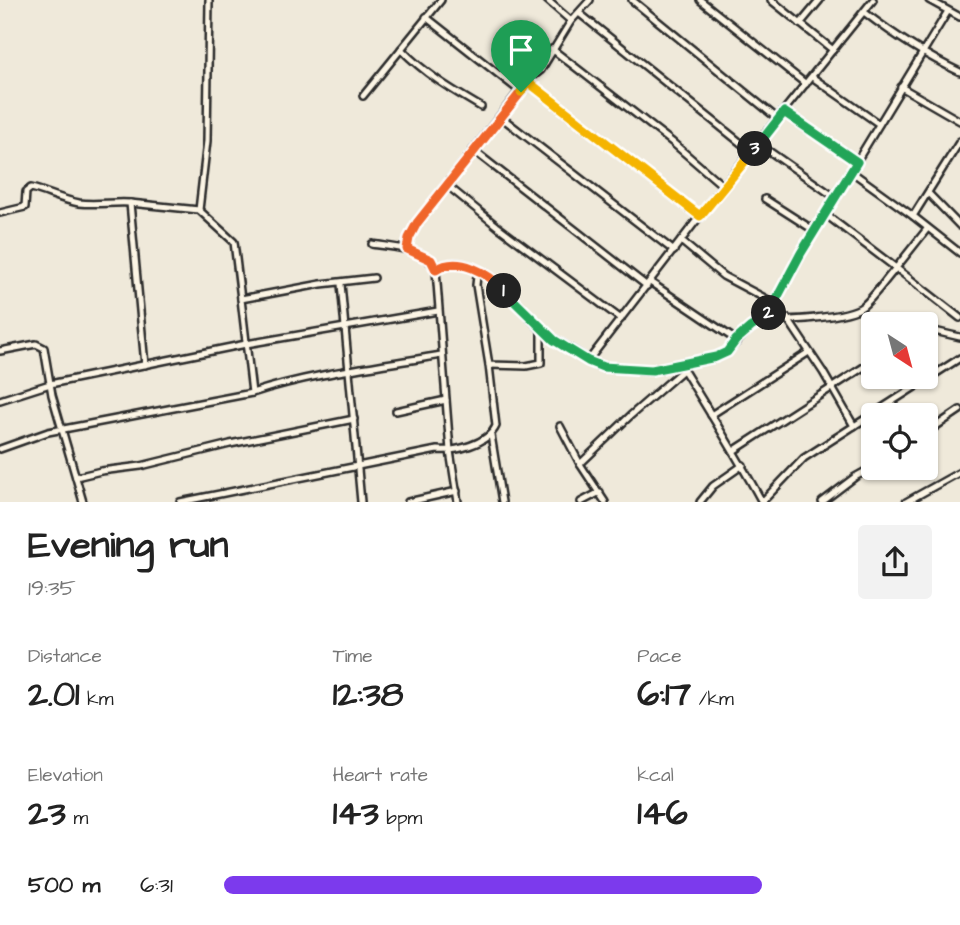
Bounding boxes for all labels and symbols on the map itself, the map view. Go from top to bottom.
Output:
pin [491,20,551,92]
pin: 3 [738,132,772,166]
pin: 1 [486,274,522,308]
pin: 2 [752,296,786,330]
north arrow [861,312,938,388]

